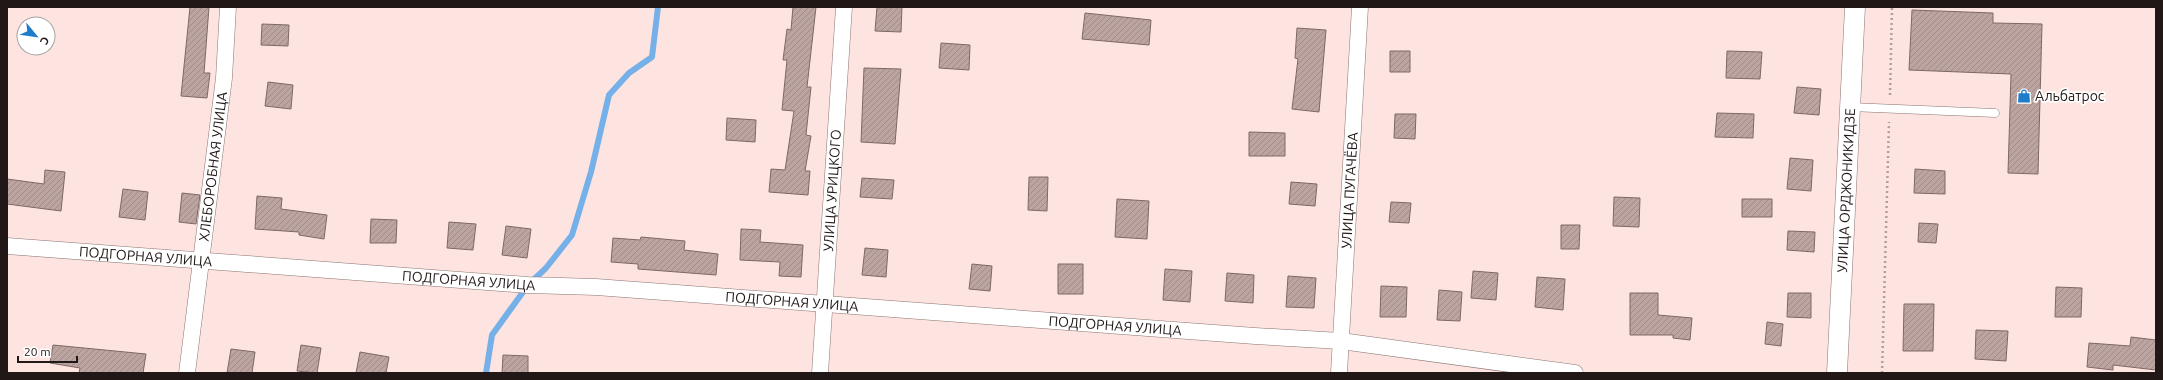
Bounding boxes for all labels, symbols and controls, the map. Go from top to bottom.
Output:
north arrow [16,16,56,56]
text: С [38,35,52,47]
shop icon: Альбатрос [2016,88,2032,104]
place label: Альбатрос [2035,88,2105,104]
street label: ХЛЕБОРОБНАЯ УЛИЦА [196,91,230,242]
street label: УЛИЦА ОРДЖОНИКИДЗЕ [1834,108,1858,273]
street label: УЛИЦА УРИЦКОГО [820,129,844,252]
street label: УЛИЦА ПУГАЧЁВА [1338,132,1361,249]
street label: ПОДГОРНАЯ УЛИЦА [78,243,213,269]
street label: ПОДГОРНАЯ УЛИЦА [402,268,535,293]
street label: ПОДГОРНАЯ УЛИЦА [725,289,859,314]
street label: ПОДГОРНАЯ УЛИЦА [1048,313,1182,339]
scale bar [18,338,77,364]
text: 20 m [24,345,51,358]

